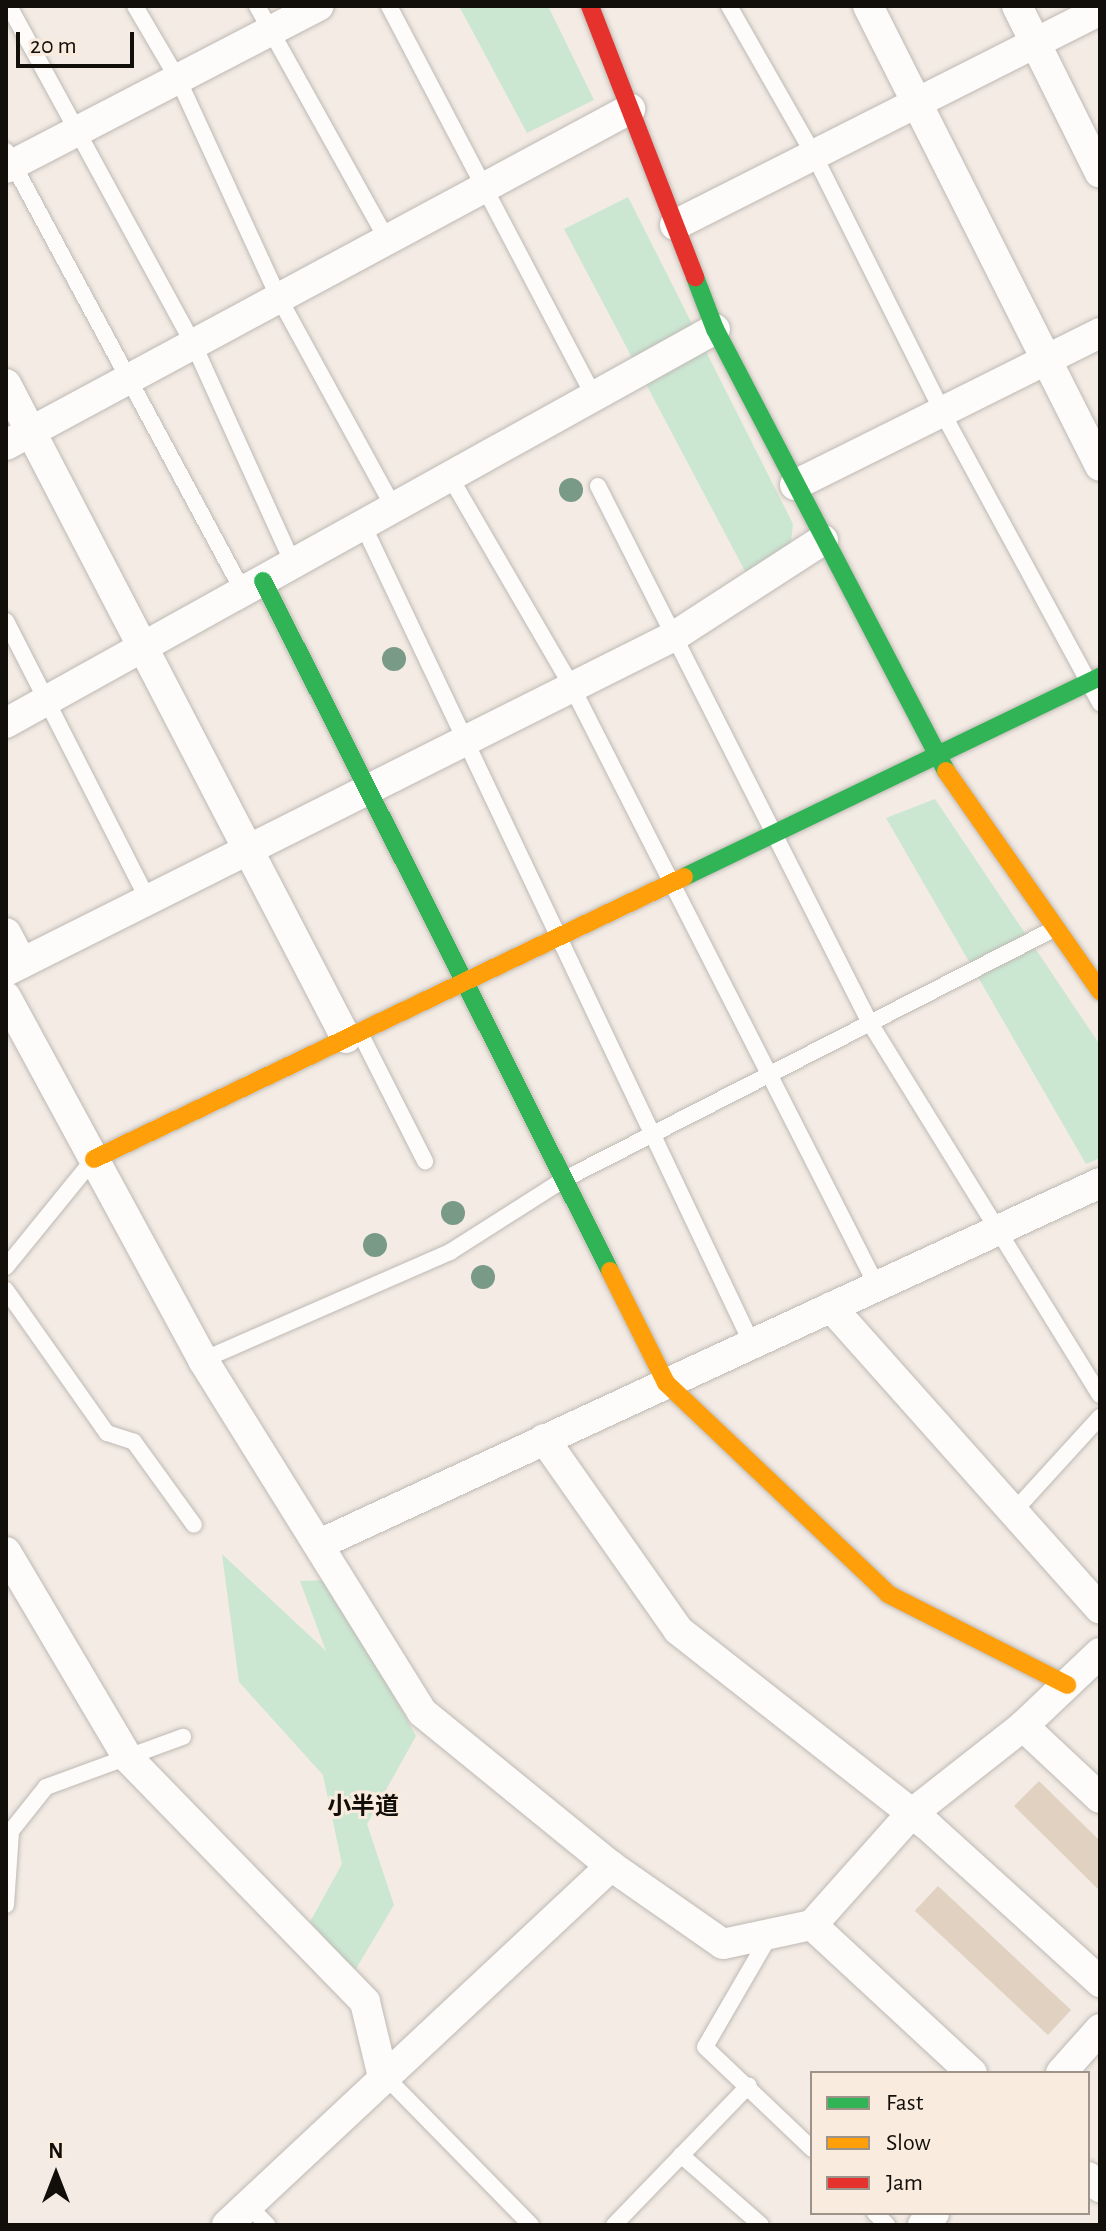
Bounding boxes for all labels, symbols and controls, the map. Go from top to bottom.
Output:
scale bar [20,16,138,66]
text: 20 m [30,34,77,58]
district label: 小半道 [327,1794,399,1822]
legend [810,2071,1090,2215]
text: Fast [886,2091,923,2115]
text: Slow [886,2131,931,2155]
north arrow [16,2135,96,2215]
text: N [48,2140,64,2162]
text: Jam [886,2171,923,2195]

